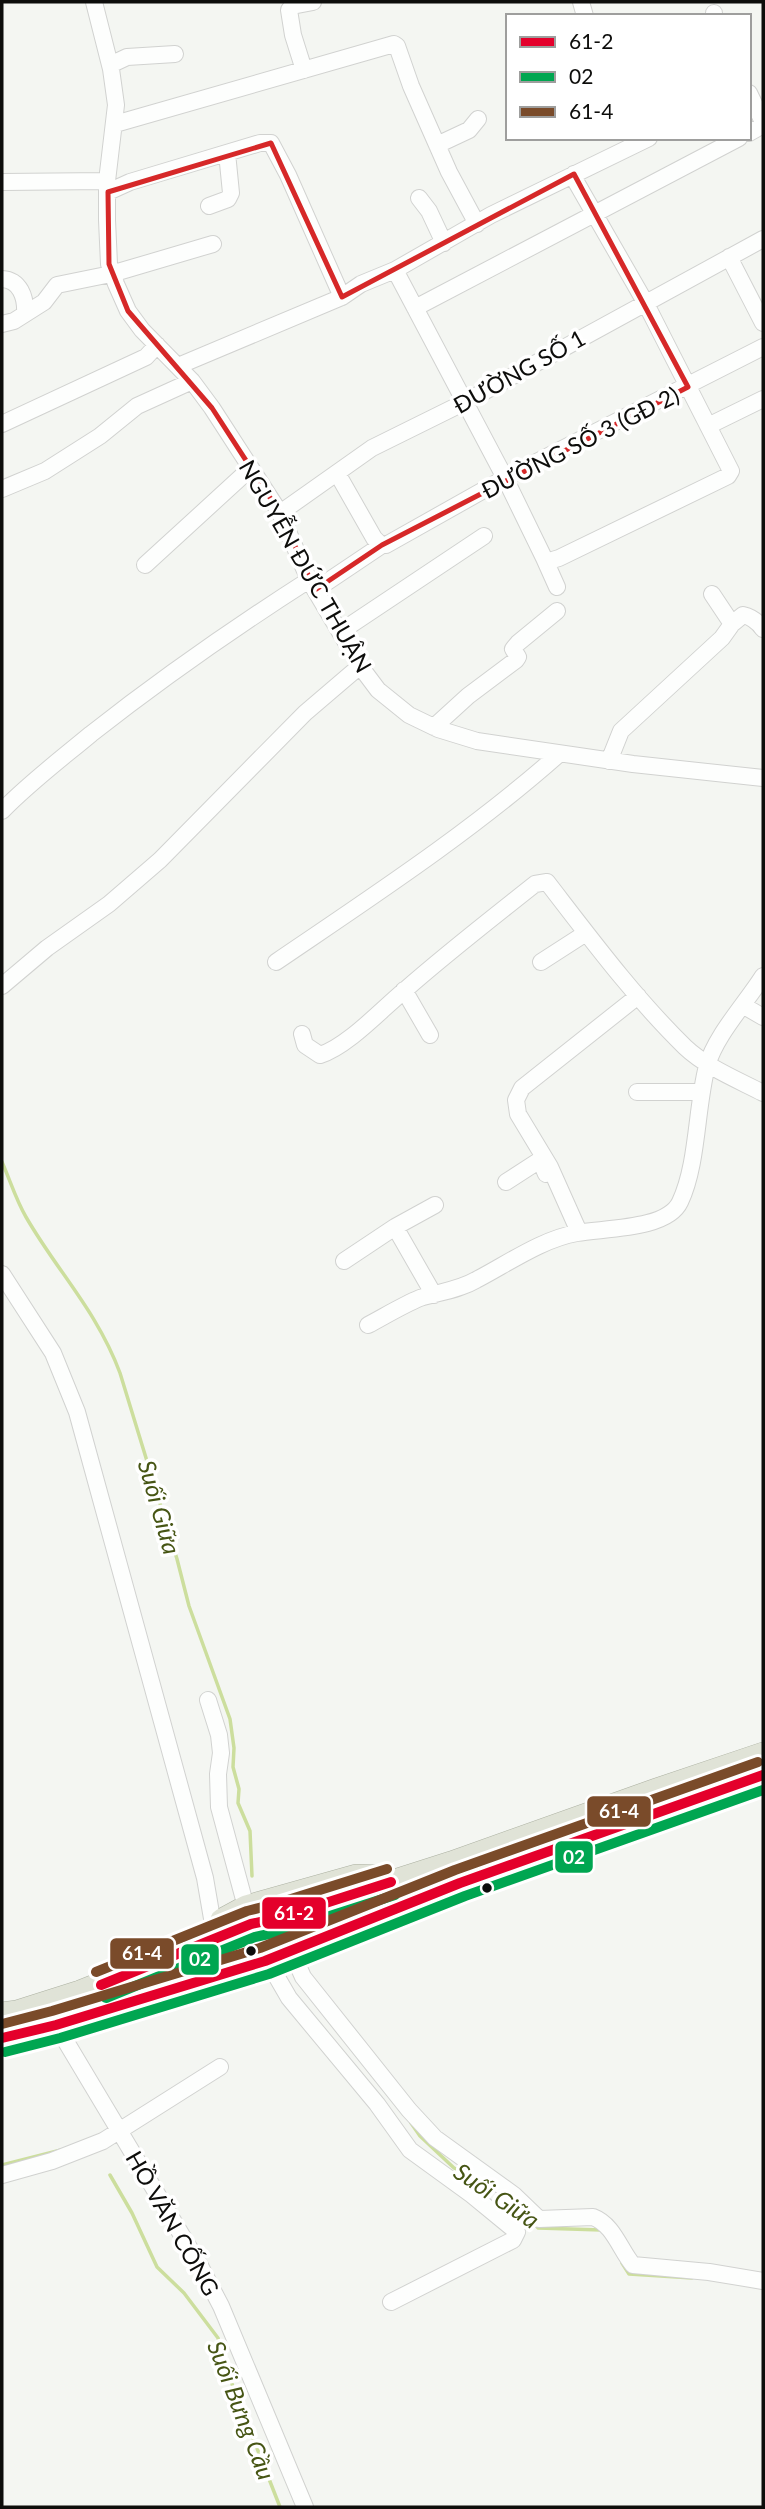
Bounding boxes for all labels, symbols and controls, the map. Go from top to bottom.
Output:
legend [506,14,751,140]
text: 61-2 [569,28,613,53]
text: 02 [569,63,593,88]
text: 61-4 [569,98,613,123]
street label: ĐƯỜNG SỐ 1 [448,323,590,419]
street label: ĐƯỜNG SỐ 3 (GĐ 2) [477,380,683,504]
street label: NGUYỄN ĐỨC THUẬN [234,453,381,677]
water label: Suối Giữa [133,1457,187,1557]
line badge: 61-4 [586,1795,652,1828]
text: 61-4 [599,1799,639,1822]
line badge: 02 [554,1840,594,1874]
text: 02 [563,1845,585,1868]
unlabelled marker [480,1881,494,1895]
line badge: 61-2 [261,1896,327,1930]
text: 61-2 [274,1901,314,1924]
line badge: 61-4 [109,1937,175,1970]
text: 61-4 [122,1941,162,1964]
line badge: 02 [180,1943,220,1976]
unlabelled marker [244,1944,258,1958]
text: 02 [189,1947,211,1970]
street label: HỒ VĂN CỐNG [120,2146,226,2300]
water label: Suối Giữa [449,2156,545,2234]
water label: Suối Bưng Cầu [202,2336,282,2484]

